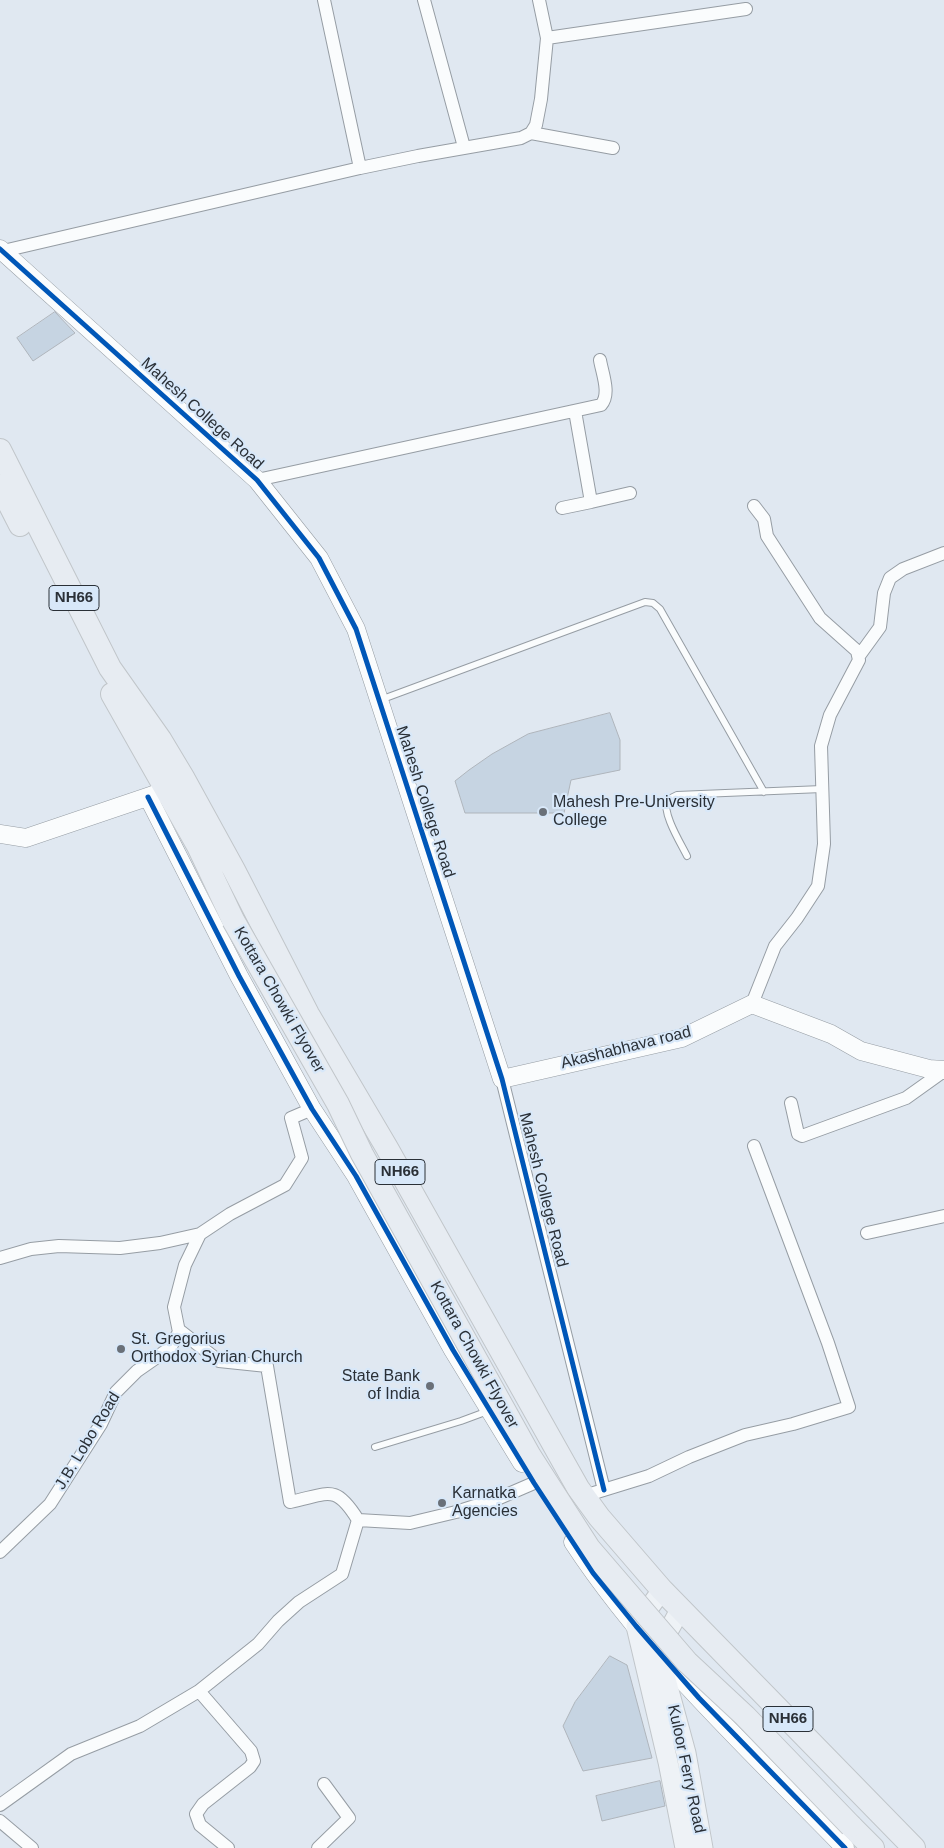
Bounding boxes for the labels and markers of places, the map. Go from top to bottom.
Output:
place label: Mahesh Pre-University College [553,793,715,831]
marker: Mahesh Pre-University College [537,806,549,818]
place label: St. Gregorius Orthodox Syrian Church [131,1330,303,1368]
marker: St. Gregorius Orthodox Syrian Church [115,1343,127,1355]
place label: State Bank of India [342,1367,420,1405]
marker: State Bank of India [424,1380,436,1392]
place label: Karnatka Agencies [452,1484,518,1522]
marker: Karnatka Agencies [436,1497,448,1509]

